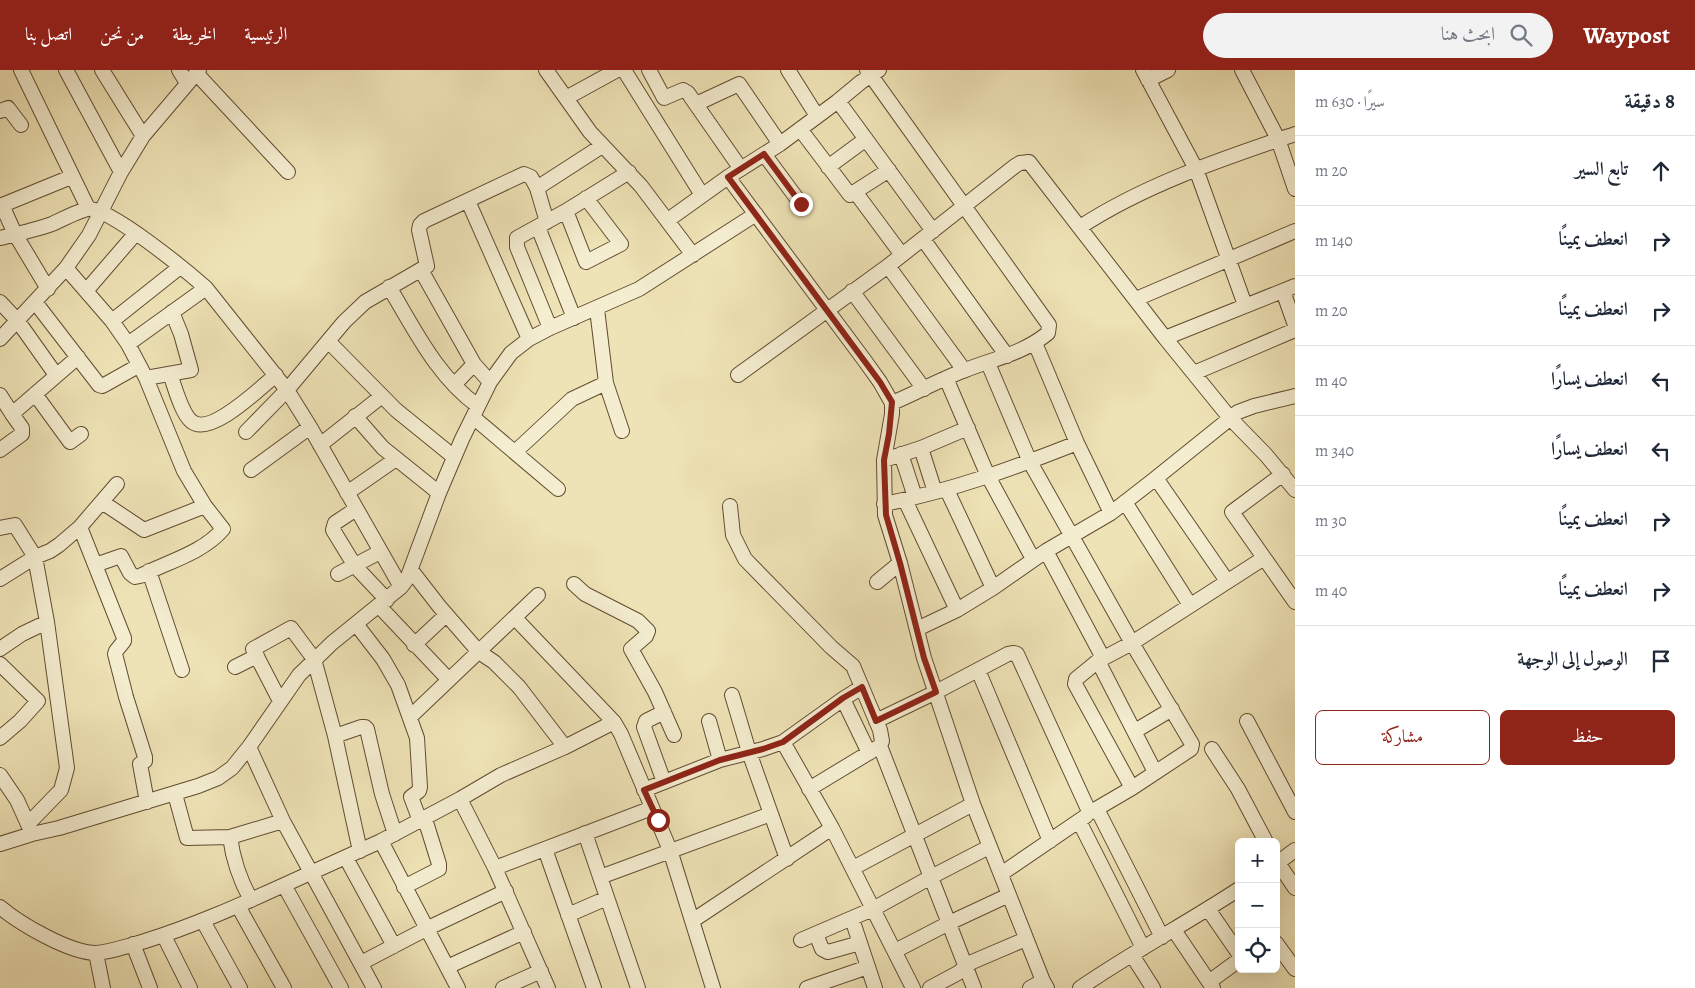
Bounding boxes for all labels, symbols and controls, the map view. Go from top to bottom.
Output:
search box [1203,13,1553,58]
text: Waypost [1583,19,1670,51]
text: ابحث هنا [1441,21,1495,47]
icon: search [1507,21,1535,49]
text: اتصل بنا [25,22,72,46]
text: من نحن [100,22,144,46]
text: الخريطة [172,22,216,46]
text: الرئيسية [244,22,287,46]
text: 8 دقيقة [1625,87,1675,115]
text: سيرًا · 630 m [1315,91,1385,113]
text: تابع السير [1575,156,1628,182]
icon: ahead [1647,157,1675,185]
text: 20 m [1315,160,1348,182]
route end [790,193,813,216]
text: انعطف يمينًا [1558,226,1628,252]
icon: right [1647,227,1675,255]
text: 140 m [1315,230,1353,252]
text: انعطف يمينًا [1558,296,1628,322]
icon: right [1647,297,1675,325]
text: 20 m [1315,300,1348,322]
text: انعطف يسارًا [1551,366,1628,392]
icon: left [1647,367,1675,395]
text: 40 m [1315,370,1347,392]
text: انعطف يسارًا [1551,436,1628,462]
icon: left [1647,437,1675,465]
text: 340 m [1315,440,1354,462]
text: انعطف يمينًا [1558,506,1628,532]
icon: right [1647,507,1675,535]
text: 30 m [1315,510,1347,532]
text: انعطف يمينًا [1558,576,1628,602]
icon: right [1647,577,1675,605]
text: 40 m [1315,580,1347,602]
text: الوصول إلى الوجهة [1517,646,1628,672]
icon: arrive [1647,647,1675,675]
button: مشاركة [1315,710,1490,765]
button: حفظ [1500,710,1675,765]
route start [647,809,670,832]
map controls [1235,838,1280,973]
button: + [1235,838,1280,883]
button: − [1235,883,1280,928]
button: locate [1235,928,1280,973]

